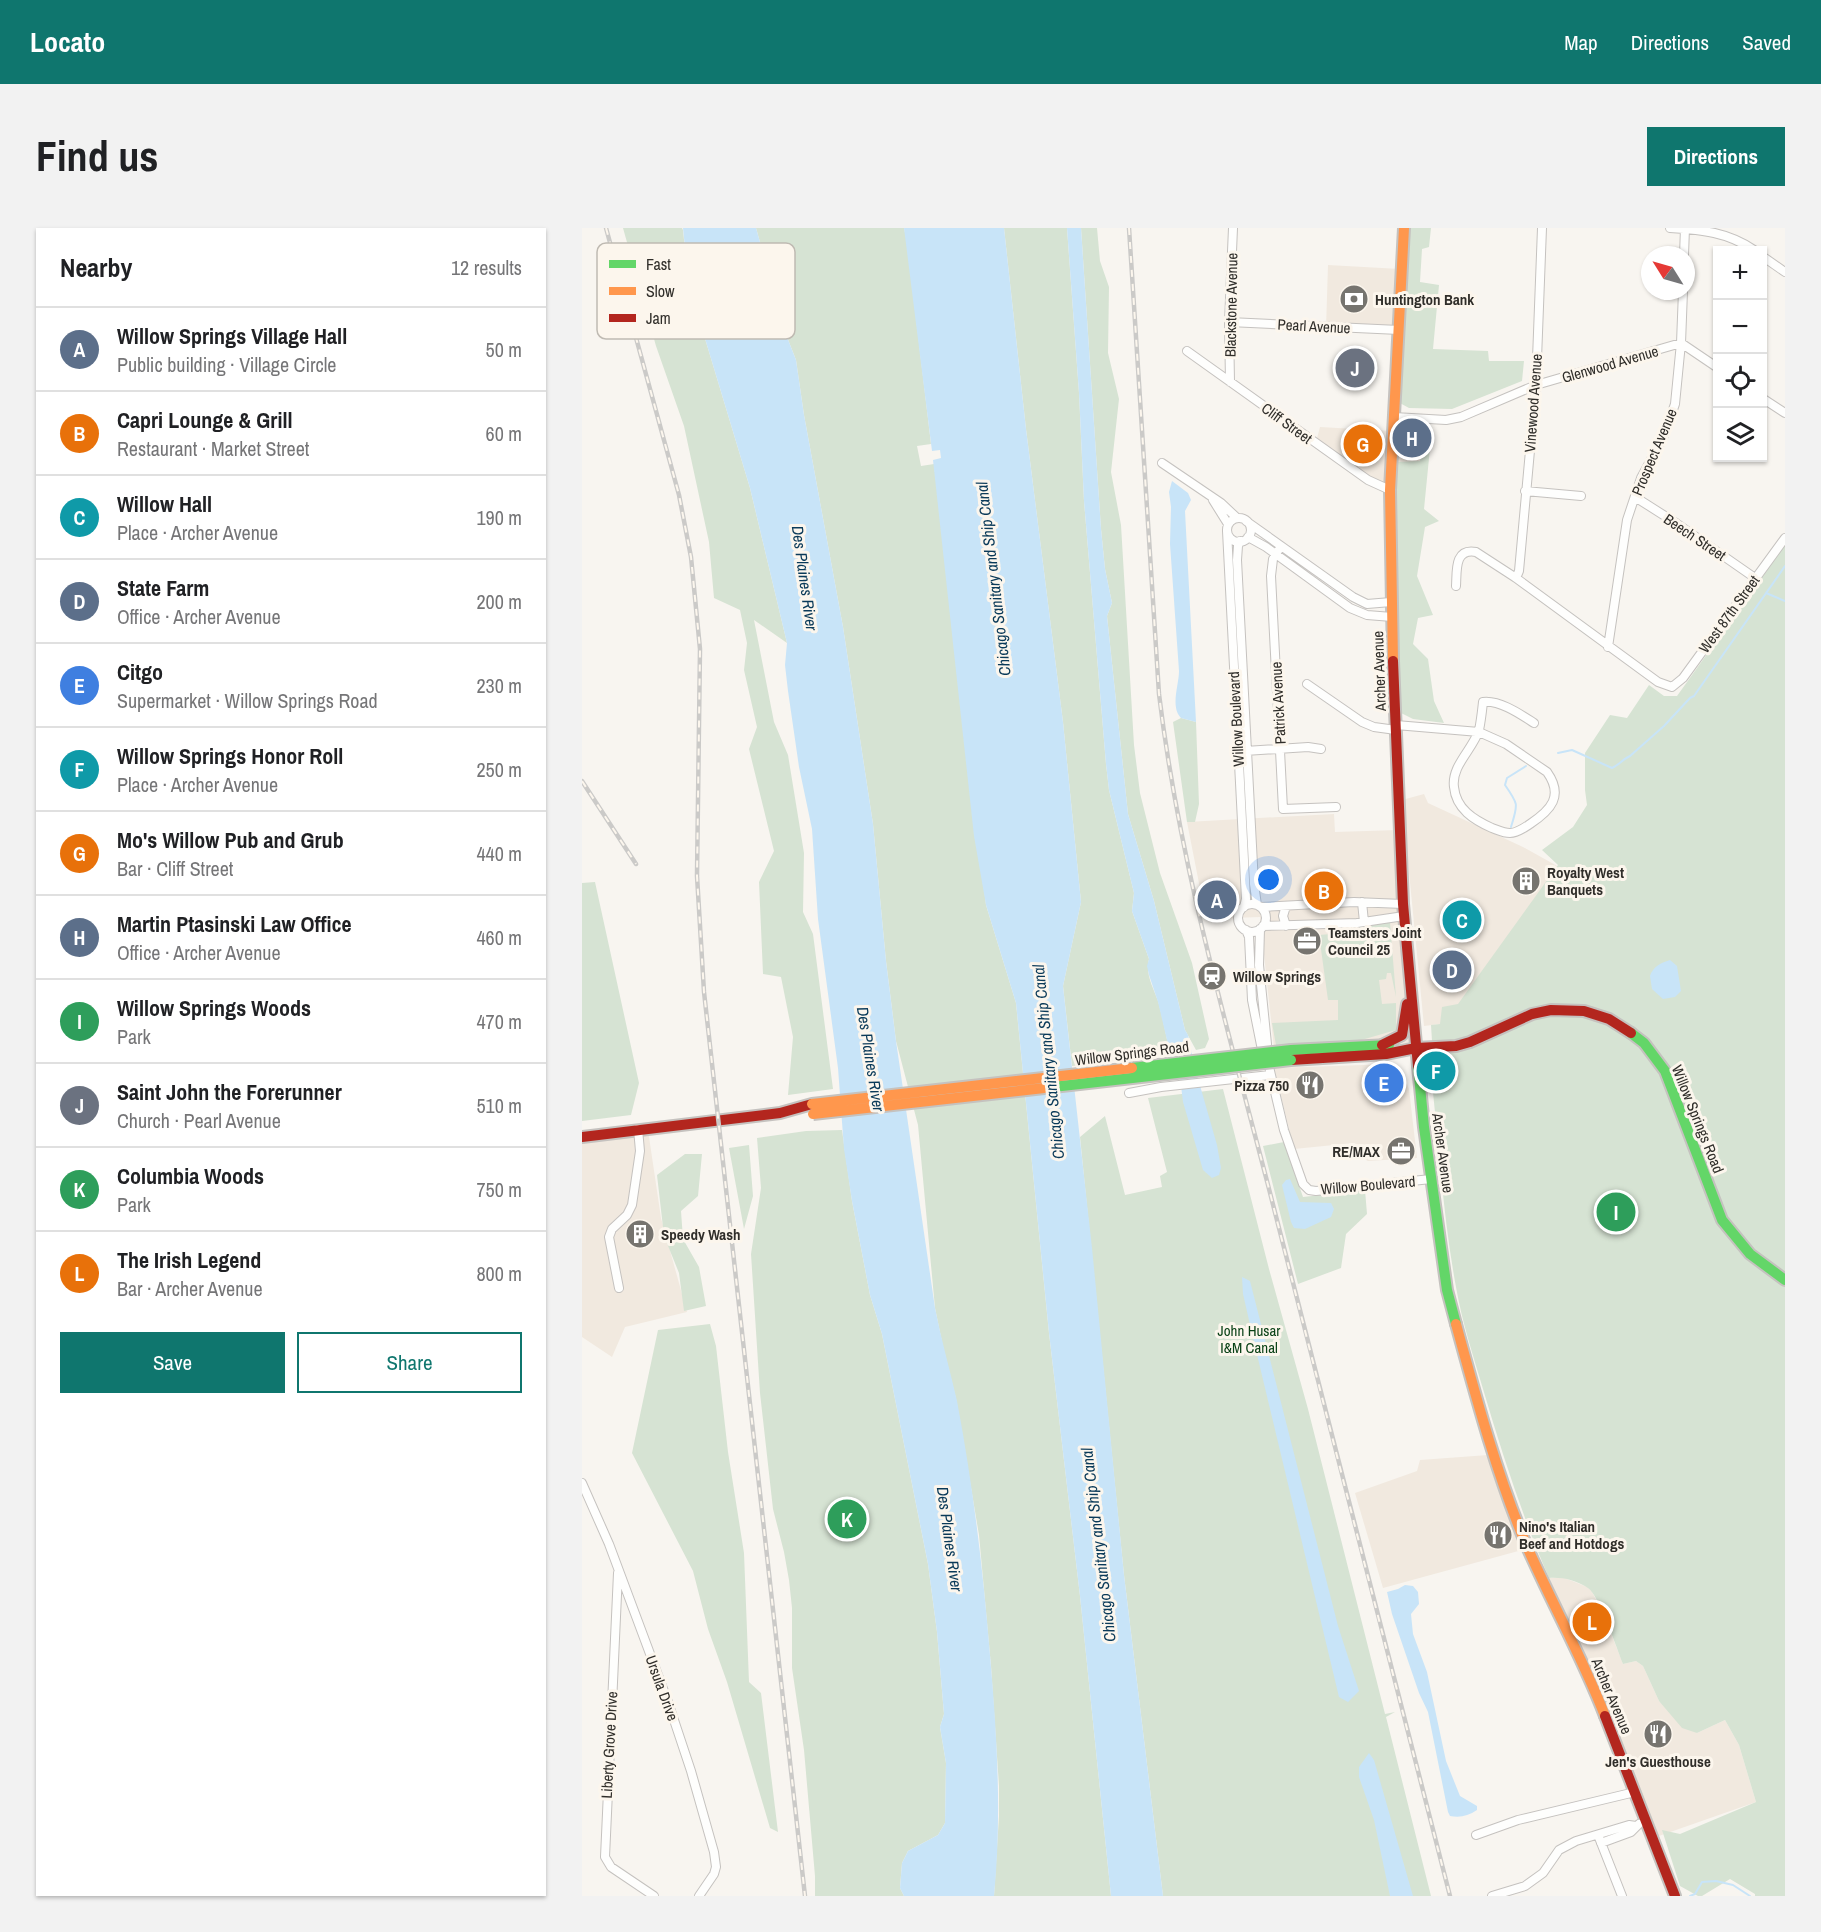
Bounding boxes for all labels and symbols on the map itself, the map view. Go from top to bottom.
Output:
legend [597,243,795,339]
north arrow [1641,246,1695,300]
street label: Blackstone Avenue [1220,252,1242,357]
text: Fast [646,253,671,275]
text: Slow [646,280,675,302]
bank icon: Huntington Bank [1338,283,1370,315]
place label: Huntington Bank [1375,289,1474,310]
text: Jam [646,307,671,329]
street label: Pearl Avenue [1277,314,1351,338]
street label: Glenwood Avenue [1559,340,1661,388]
pin: J [1336,346,1374,390]
street label: Vinewood Avenue [1519,353,1547,453]
street label: Cliff Street [1257,397,1317,449]
street label: Prospect Avenue [1626,405,1682,499]
pin: H [1392,416,1432,460]
pin: G [1344,422,1382,466]
water label: Chicago Sanitary and Ship Canal [970,480,1016,677]
street label: Beech Street [1660,508,1731,566]
water label: Des Plaines River [787,524,823,633]
street label: West 87th Street [1694,570,1765,657]
street label: Archer Avenue [1367,630,1391,713]
street label: Patrick Avenue [1265,661,1291,745]
street label: Willow Boulevard [1223,671,1249,767]
place label: Royalty West Banquets [1547,862,1624,900]
your location [1254,865,1283,894]
building icon: Royalty West Banquets [1510,865,1542,897]
pin: B [1304,868,1344,914]
pin: A [1198,878,1236,922]
pin: C [1442,898,1482,942]
place label: Teamsters Joint Council 25 [1328,922,1421,960]
office icon: Teamsters Joint Council 25 [1291,925,1323,957]
pin: D [1432,948,1472,992]
station icon: Willow Springs [1196,960,1228,992]
water label: Chicago Sanitary and Ship Canal [1027,963,1069,1160]
place label: Willow Springs [1233,966,1321,987]
water label: Des Plaines River [852,1005,890,1114]
street label: Willow Springs Road [1074,1036,1190,1070]
pin: F [1416,1048,1456,1094]
pin: E [1364,1060,1404,1106]
street label: Willow Springs Road [1667,1062,1729,1176]
restaurant icon: Pizza 750 [1294,1069,1326,1101]
place label: Pizza 750 [1234,1075,1289,1096]
street label: Archer Avenue [1427,1111,1459,1194]
office icon: RE/MAX [1385,1135,1417,1167]
place label: RE/MAX [1332,1141,1381,1162]
street label: Willow Boulevard [1320,1170,1416,1200]
pin: I [1596,1190,1636,1234]
building icon: Speedy Wash [624,1218,656,1250]
place label: Speedy Wash [661,1224,741,1245]
park label: John Husar I&M Canal [1218,1320,1280,1358]
water label: Chicago Sanitary and Ship Canal [1075,1446,1121,1643]
water label: Des Plaines River [932,1485,968,1594]
pin: K [828,1496,866,1542]
place label: Nino's Italian Beef and Hotdogs [1519,1516,1624,1554]
restaurant icon: Nino's Italian Beef and Hotdogs [1482,1519,1514,1551]
pin: L [1572,1600,1612,1644]
street label: Ursula Drive [640,1652,684,1724]
street label: Archer Avenue [1586,1654,1637,1737]
street label: Liberty Grove Drive [596,1691,622,1799]
restaurant icon: Jen's Guesthouse [1642,1718,1674,1750]
place label: Jen's Guesthouse [1605,1751,1711,1772]

